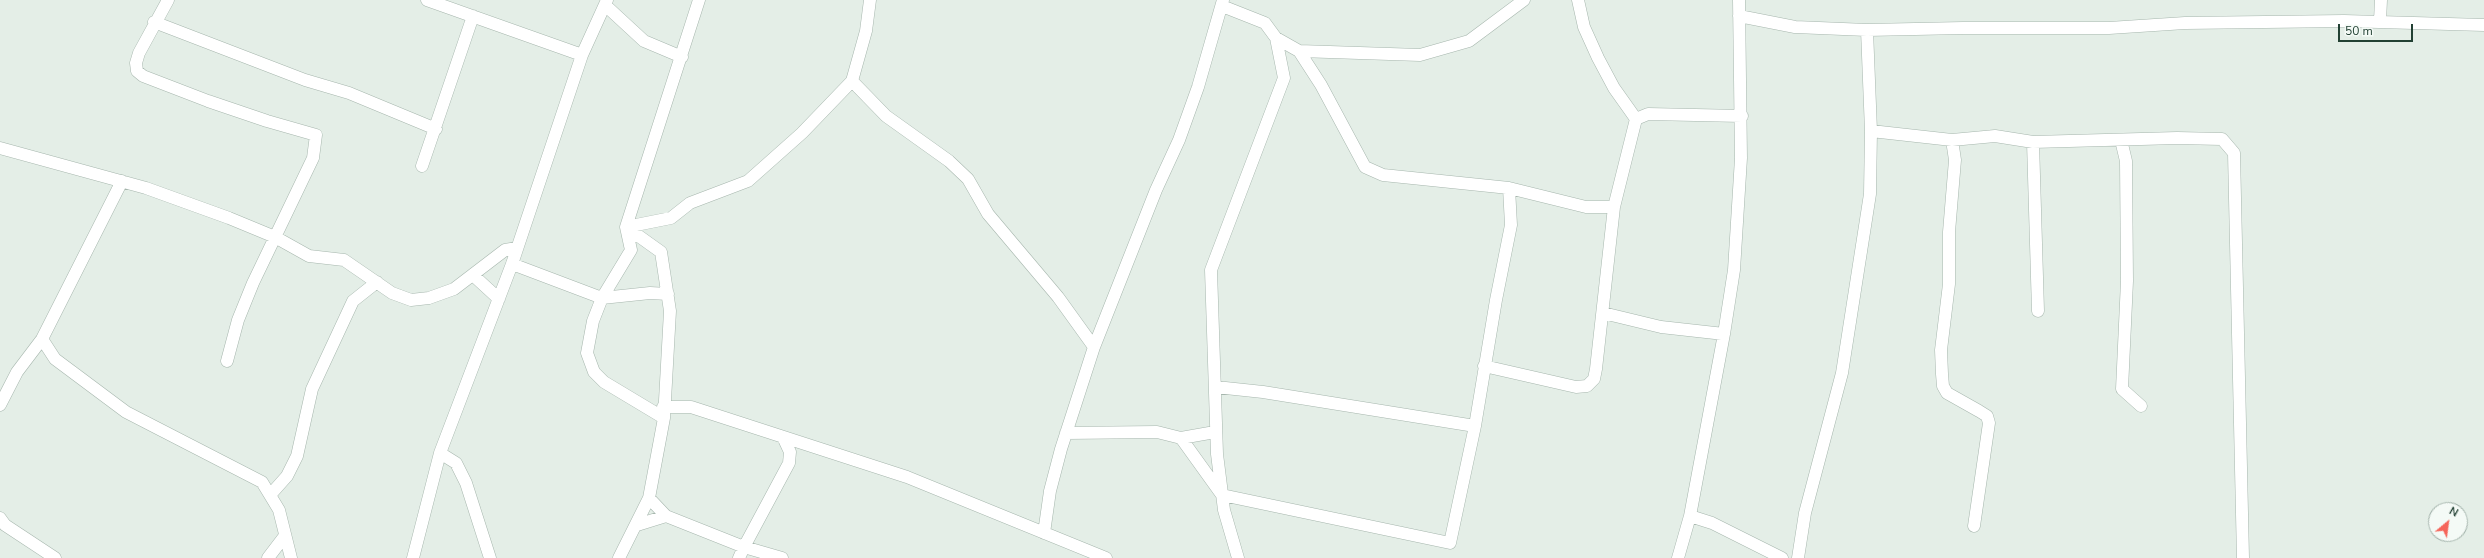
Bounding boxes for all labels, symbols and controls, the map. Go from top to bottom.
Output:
scale bar [2340,16,2415,42]
text: 50 m [2345,23,2373,39]
north arrow [2428,502,2468,542]
text: N [2446,503,2461,520]

